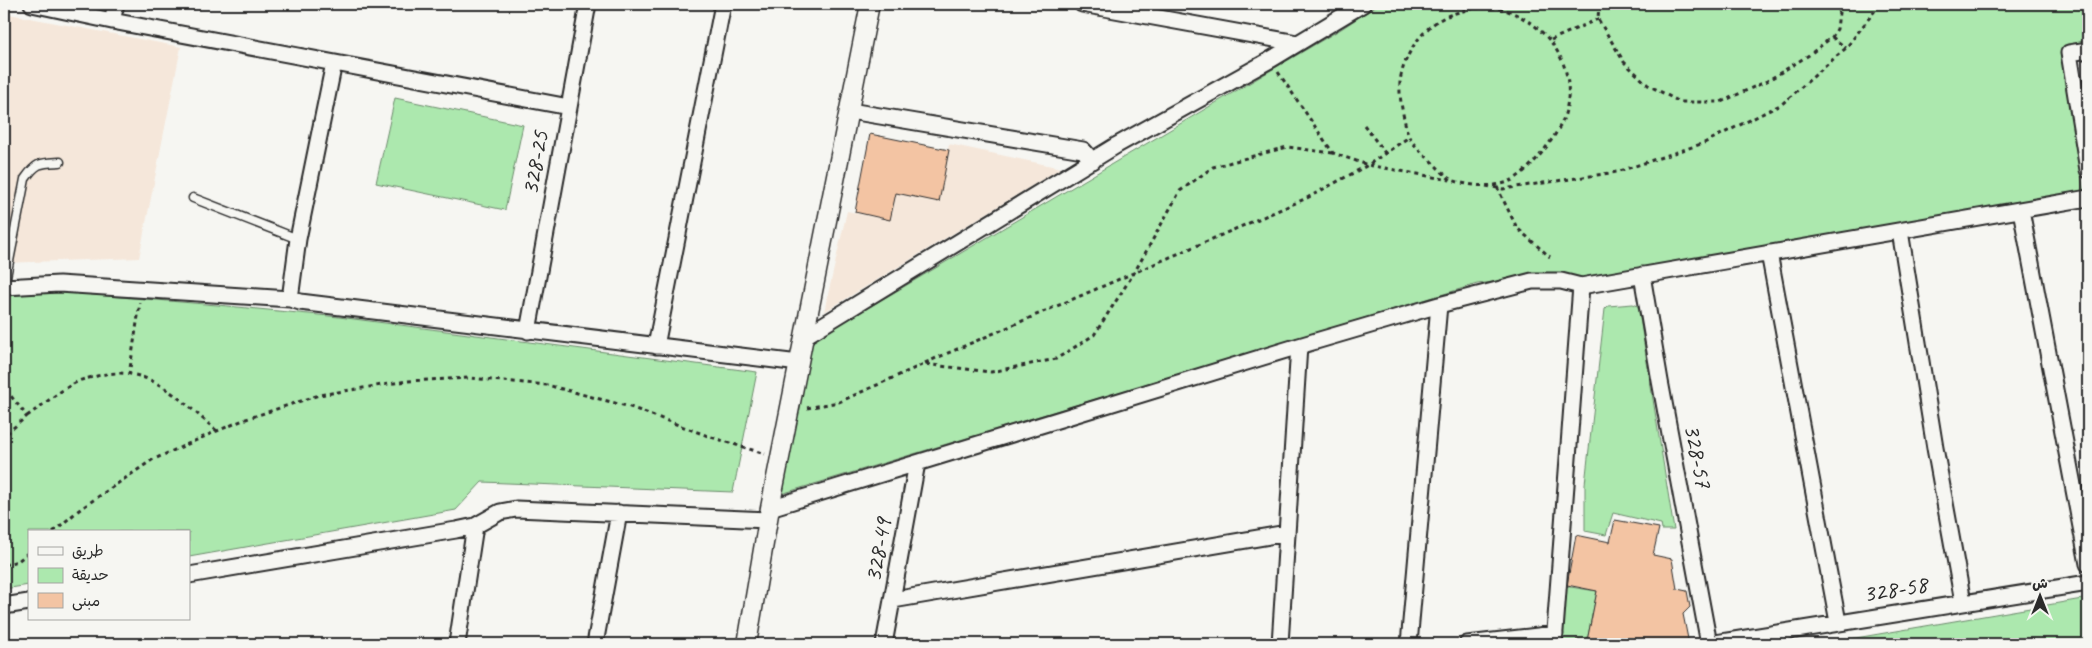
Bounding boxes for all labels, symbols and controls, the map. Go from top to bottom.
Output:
street label: 328-25 [514,127,557,197]
street label: 328-57 [1676,421,1720,492]
street label: 328-49 [857,514,900,584]
legend [28,530,190,620]
text: طريق [72,542,104,561]
text: حديقة [72,566,109,585]
street label: 328-58 [1861,568,1932,610]
north arrow [2014,570,2064,620]
text: ش [2032,575,2048,592]
text: مبنى [72,592,100,611]

